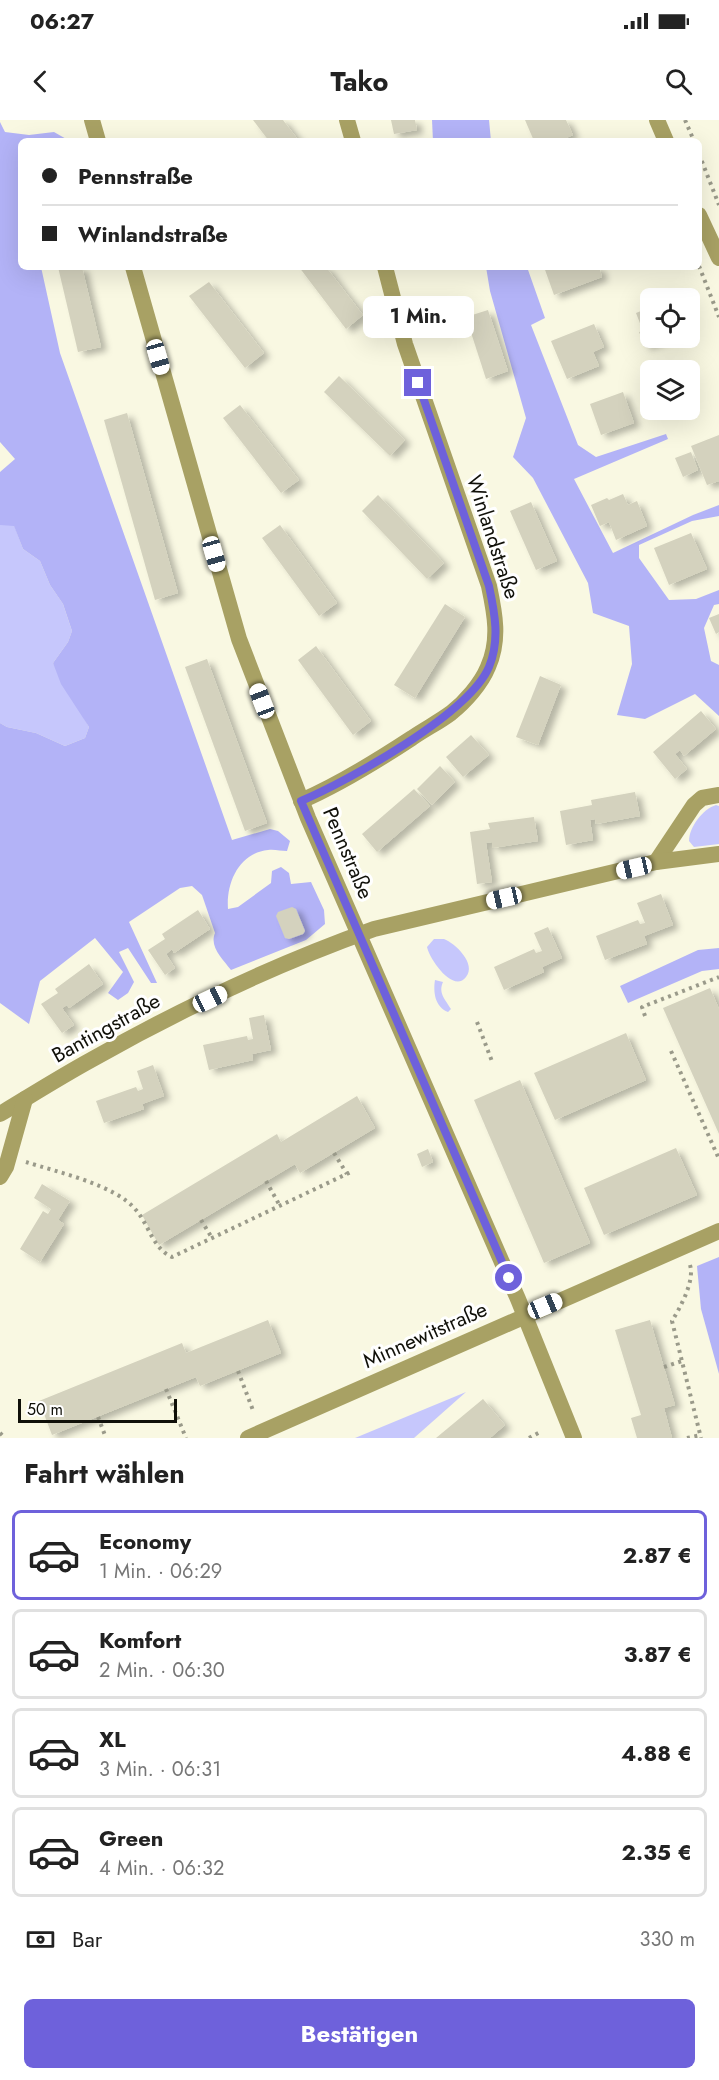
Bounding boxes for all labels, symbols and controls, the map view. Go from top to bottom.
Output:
text: 06:27 [30,5,94,37]
text: Tako [330,62,389,101]
icon: back [24,65,57,98]
icon: search [662,65,695,98]
text: Pennstraße [78,160,193,192]
text: Winlandstraße [78,218,228,250]
map controls [640,288,700,420]
button: locate [640,288,700,348]
callout: 1 Min. [362,296,474,338]
text: 1 Min. [390,302,447,331]
car [144,337,172,377]
button: layers [640,360,700,420]
route end [404,369,431,396]
street label: Winlandstraße [459,471,527,603]
car [200,534,228,574]
car [247,681,277,721]
street label: Pennstraße [315,802,381,904]
car [614,855,654,881]
car [484,885,524,911]
car [190,983,230,1015]
street label: Bantingstraße [46,986,166,1070]
route start [495,1264,522,1291]
car [525,1291,565,1321]
street label: Minnewitstraße [358,1294,492,1376]
scale bar [18,1396,177,1424]
text: 50 m [27,1398,63,1421]
text: Fahrt wählen [24,1454,185,1493]
text: Economy [99,1525,191,1557]
icon: car [27,1528,81,1582]
text: 2.87 € [623,1539,692,1571]
text: 1 Min. · 06:29 [99,1557,222,1586]
text: Komfort [99,1624,181,1656]
icon: car [27,1627,81,1681]
text: 3.87 € [624,1638,692,1670]
text: 2 Min. · 06:30 [99,1656,225,1685]
text: XL [99,1723,126,1755]
icon: car [27,1726,81,1780]
text: 4.88 € [621,1737,692,1769]
text: 3 Min. · 06:31 [99,1755,221,1784]
text: Green [99,1822,163,1854]
icon: car [27,1825,81,1879]
text: 2.35 € [622,1836,692,1868]
text: 4 Min. · 06:32 [99,1854,224,1883]
icon: cash [24,1923,57,1956]
text: Bar [72,1923,102,1955]
text: 330 m [640,1925,695,1954]
button: Bestätigen [24,1999,695,2068]

